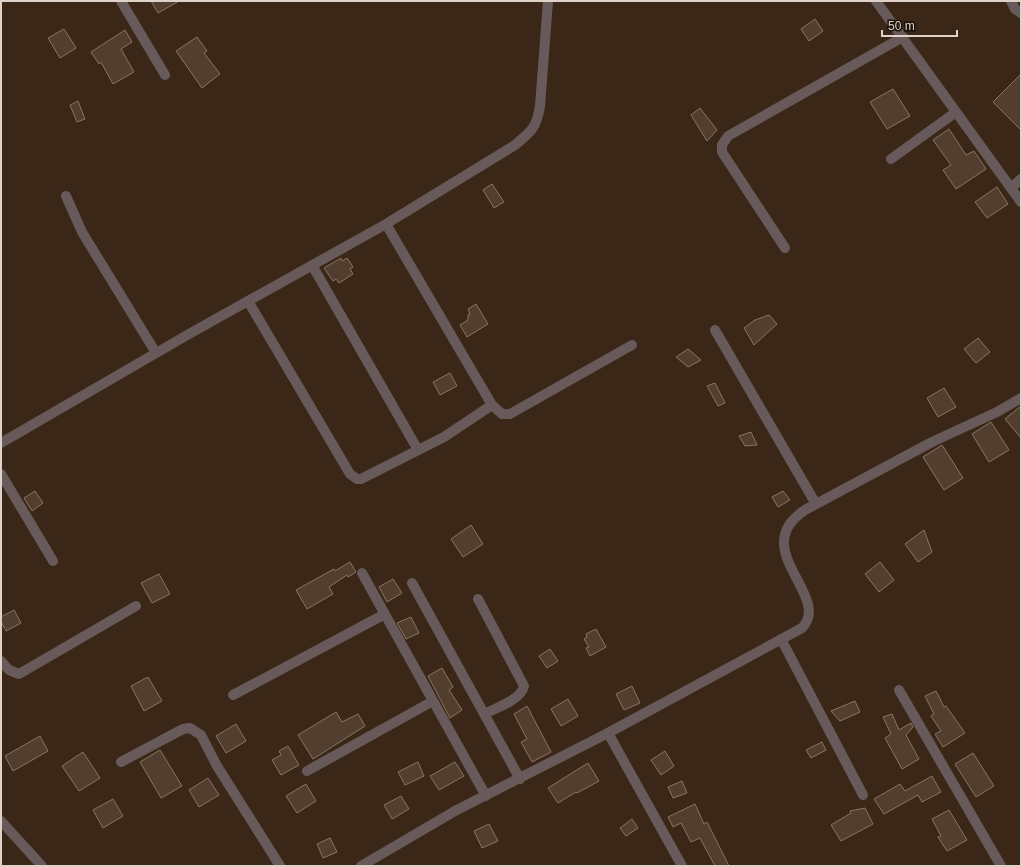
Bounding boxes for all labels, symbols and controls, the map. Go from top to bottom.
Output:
scale bar [882,12,957,38]
text: 50 m [888,19,915,33]

